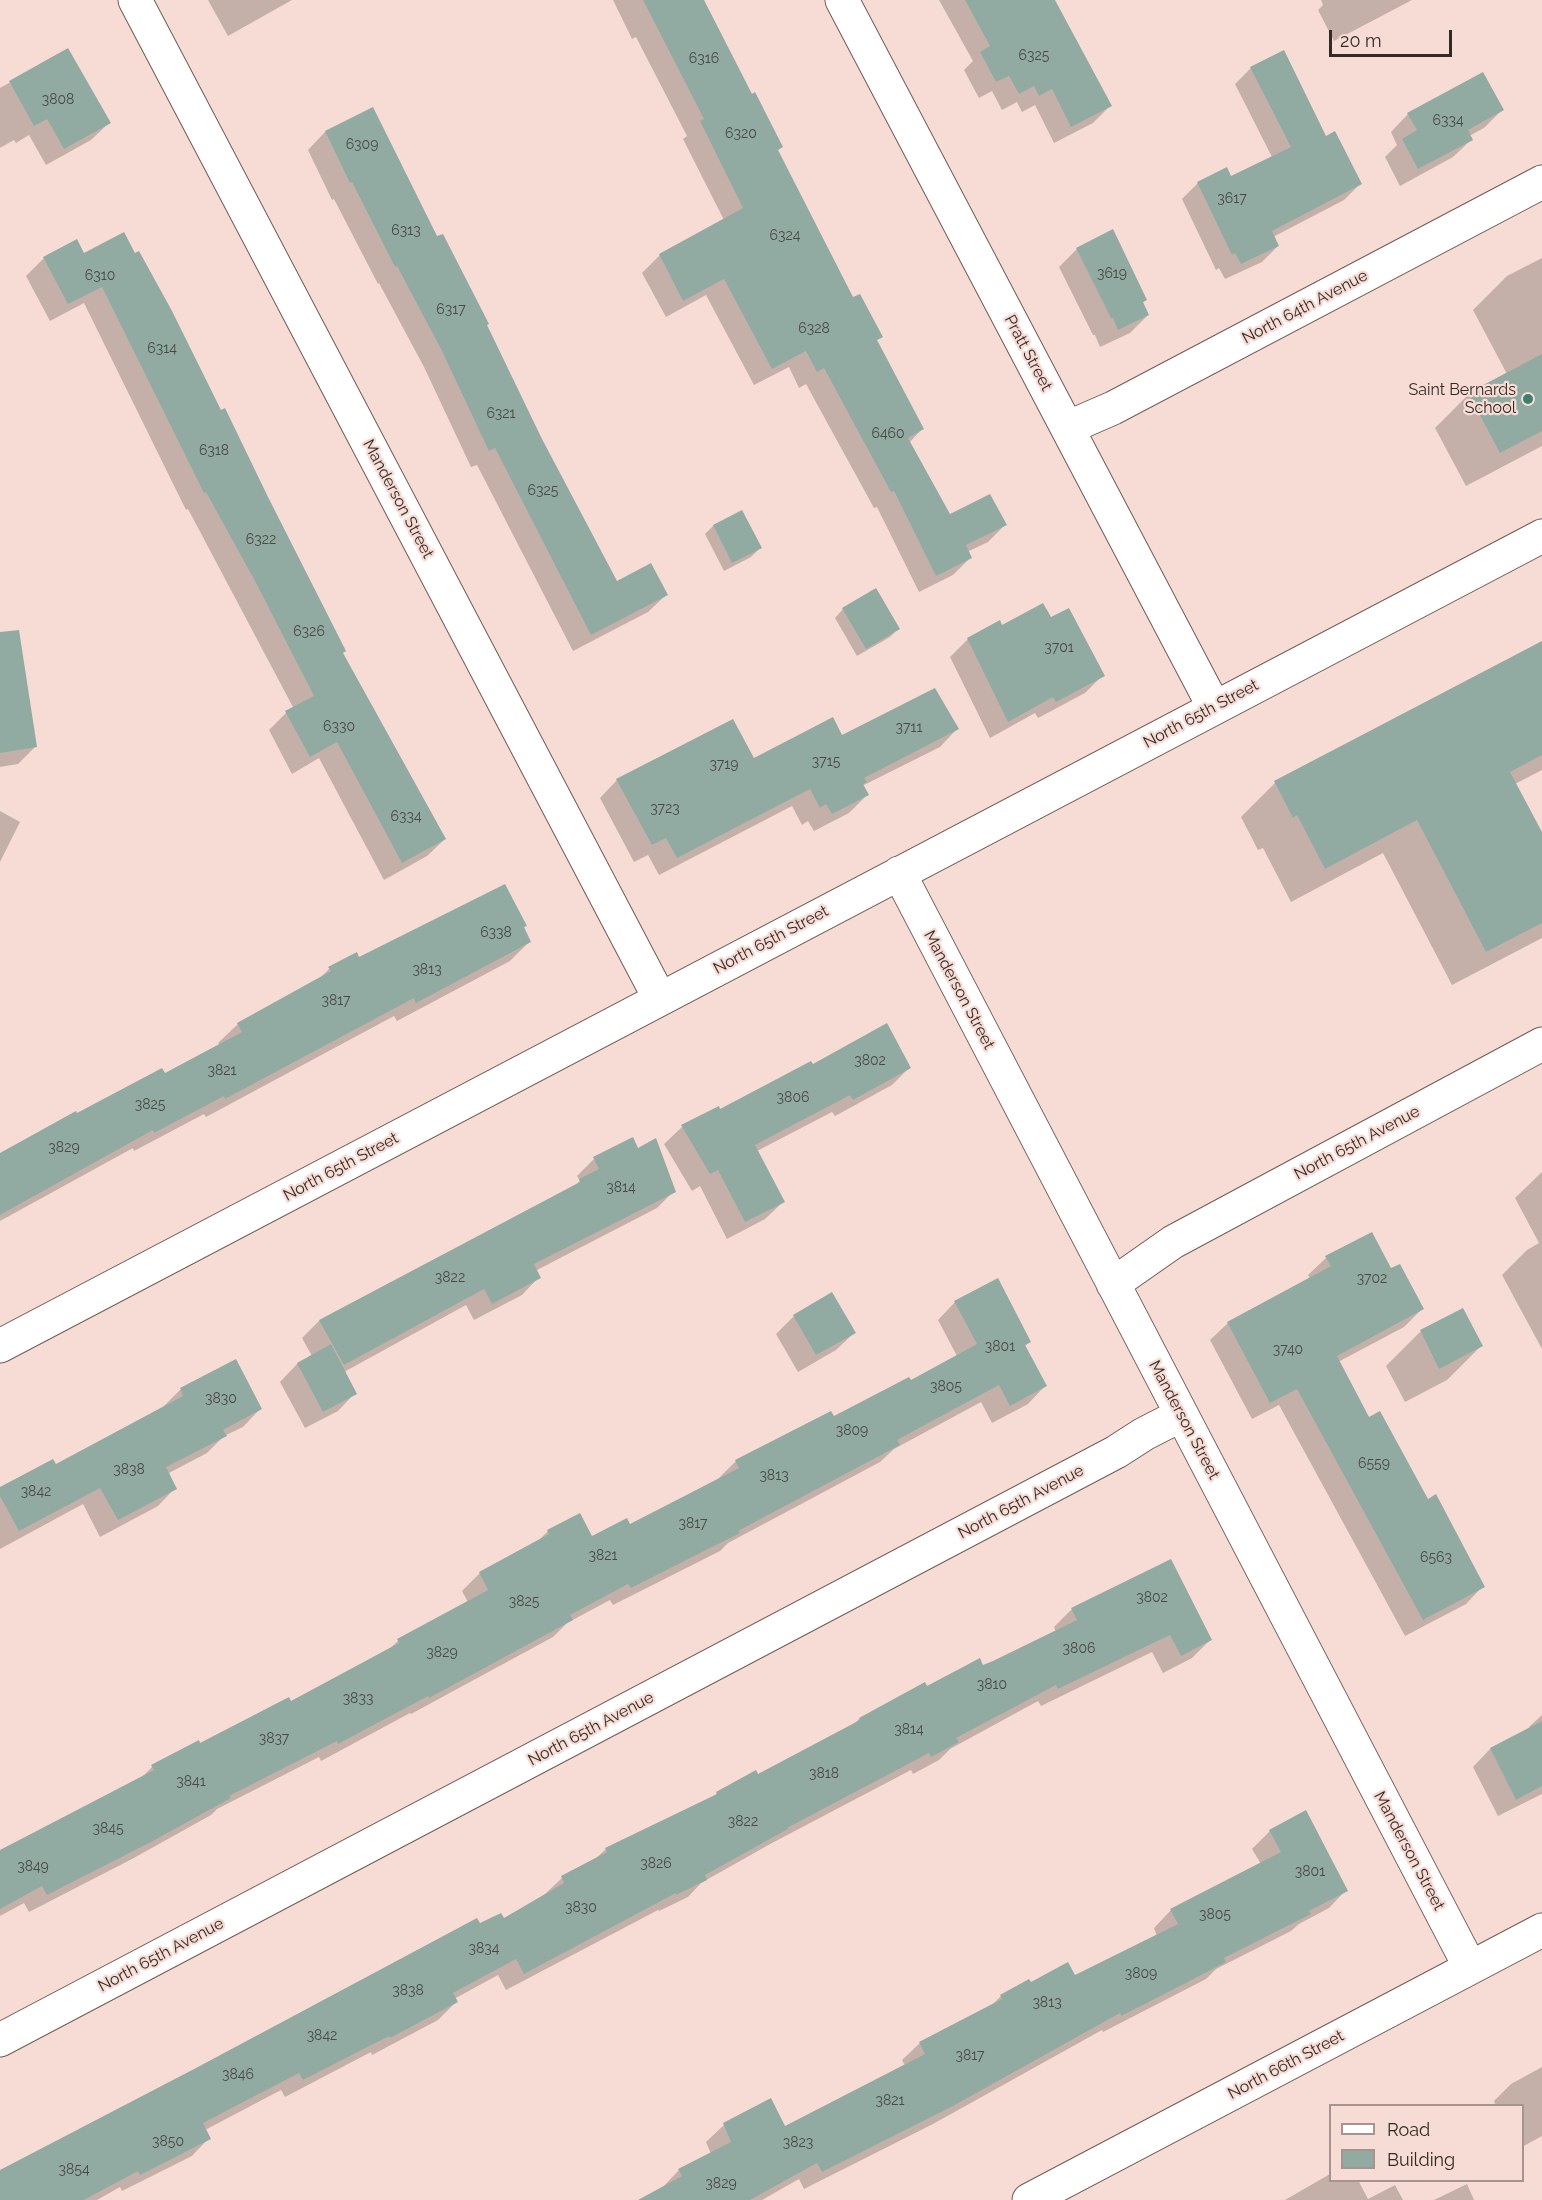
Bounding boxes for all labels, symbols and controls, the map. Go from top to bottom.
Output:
scale bar [1332,18,1455,56]
text: 20 m [1340,30,1382,51]
house number: 6325 [1019,48,1049,64]
house number: 6316 [689,51,719,67]
house number: 3808 [42,92,74,108]
house number: 6334 [1432,113,1464,129]
house number: 6320 [725,126,757,142]
house number: 6309 [346,137,378,153]
house number: 3617 [1217,191,1247,207]
house number: 6313 [391,223,421,239]
house number: 6324 [770,228,800,244]
house number: 3619 [1097,266,1127,282]
street label: North 64th Avenue [1239,266,1371,348]
house number: 6310 [85,268,115,284]
house number: 6317 [436,302,466,318]
street label: Pratt Street [1000,312,1056,394]
house number: 6328 [798,321,830,337]
house number: 6314 [147,341,177,357]
place label: Saint Bernards School [1409,380,1516,418]
marker: Saint Bernards School [1521,392,1535,406]
house number: 6321 [486,406,516,422]
house number: 6460 [871,426,905,442]
street label: Manderson Street [359,436,437,562]
house number: 6318 [199,443,229,459]
house number: 6325 [528,483,558,499]
house number: 6322 [246,532,276,548]
house number: 6326 [293,624,325,640]
house number: 3701 [1044,640,1074,656]
street label: North 65th Street [1140,676,1262,752]
house number: 6330 [323,719,355,735]
house number: 3711 [896,720,922,736]
house number: 3715 [812,754,840,770]
house number: 3719 [709,757,739,773]
house number: 3723 [650,801,680,817]
house number: 6334 [390,809,422,825]
street label: North 65th Street [710,902,832,978]
house number: 6338 [480,925,512,941]
street label: Manderson Street [920,927,998,1053]
house number: 3813 [412,962,442,978]
house number: 3817 [321,993,351,1009]
house number: 3802 [854,1053,886,1069]
house number: 3821 [207,1063,237,1079]
house number: 3806 [777,1090,809,1106]
house number: 3825 [135,1097,165,1113]
street label: North 65th Avenue [1291,1102,1423,1184]
street label: North 65th Street [280,1129,402,1205]
house number: 3829 [48,1140,80,1156]
house number: 3814 [606,1180,636,1196]
house number: 3822 [435,1270,465,1286]
house number: 3702 [1357,1271,1387,1287]
house number: 3801 [985,1339,1015,1355]
house number: 3740 [1273,1342,1303,1358]
street label: Manderson Street [1145,1357,1223,1483]
house number: 3805 [930,1379,962,1395]
house number: 3830 [205,1391,237,1407]
house number: 3809 [836,1423,868,1439]
house number: 6559 [1358,1456,1390,1472]
street label: North 65th Avenue [955,1461,1087,1543]
house number: 3838 [113,1462,145,1478]
house number: 3813 [759,1468,789,1484]
house number: 3842 [21,1484,51,1500]
house number: 3817 [678,1516,708,1532]
house number: 3821 [588,1548,618,1564]
house number: 6563 [1420,1550,1452,1566]
house number: 3802 [1136,1590,1168,1606]
house number: 3825 [509,1594,539,1610]
house number: 3806 [1063,1641,1095,1657]
house number: 3829 [426,1645,458,1661]
house number: 3810 [977,1677,1007,1693]
street label: North 65th Avenue [525,1688,657,1770]
house number: 3833 [343,1691,373,1707]
house number: 3814 [894,1722,924,1738]
house number: 3837 [259,1731,289,1747]
house number: 3818 [809,1766,839,1782]
house number: 3841 [176,1774,206,1790]
street label: Manderson Street [1370,1788,1448,1914]
house number: 3822 [728,1814,758,1830]
house number: 3845 [92,1821,124,1837]
house number: 3826 [640,1856,672,1872]
house number: 3849 [17,1859,49,1875]
house number: 3801 [1295,1864,1325,1880]
house number: 3830 [565,1900,597,1916]
house number: 3805 [1199,1907,1231,1923]
street label: North 65th Avenue [95,1914,227,1996]
house number: 3834 [469,1941,499,1957]
house number: 3809 [1125,1966,1157,1982]
house number: 3838 [392,1983,424,1999]
house number: 3813 [1032,1995,1062,2011]
street label: North 66th Street [1225,2026,1347,2104]
house number: 3842 [307,2028,337,2044]
house number: 3817 [955,2048,985,2064]
house number: 3846 [222,2067,254,2083]
house number: 3821 [875,2093,905,2109]
legend [1329,2104,1524,2182]
text: Road [1387,2119,1430,2140]
house number: 3850 [152,2134,184,2150]
house number: 3823 [783,2135,813,2151]
text: Building [1387,2149,1455,2170]
house number: 3854 [58,2162,90,2178]
house number: 3829 [705,2176,737,2192]

